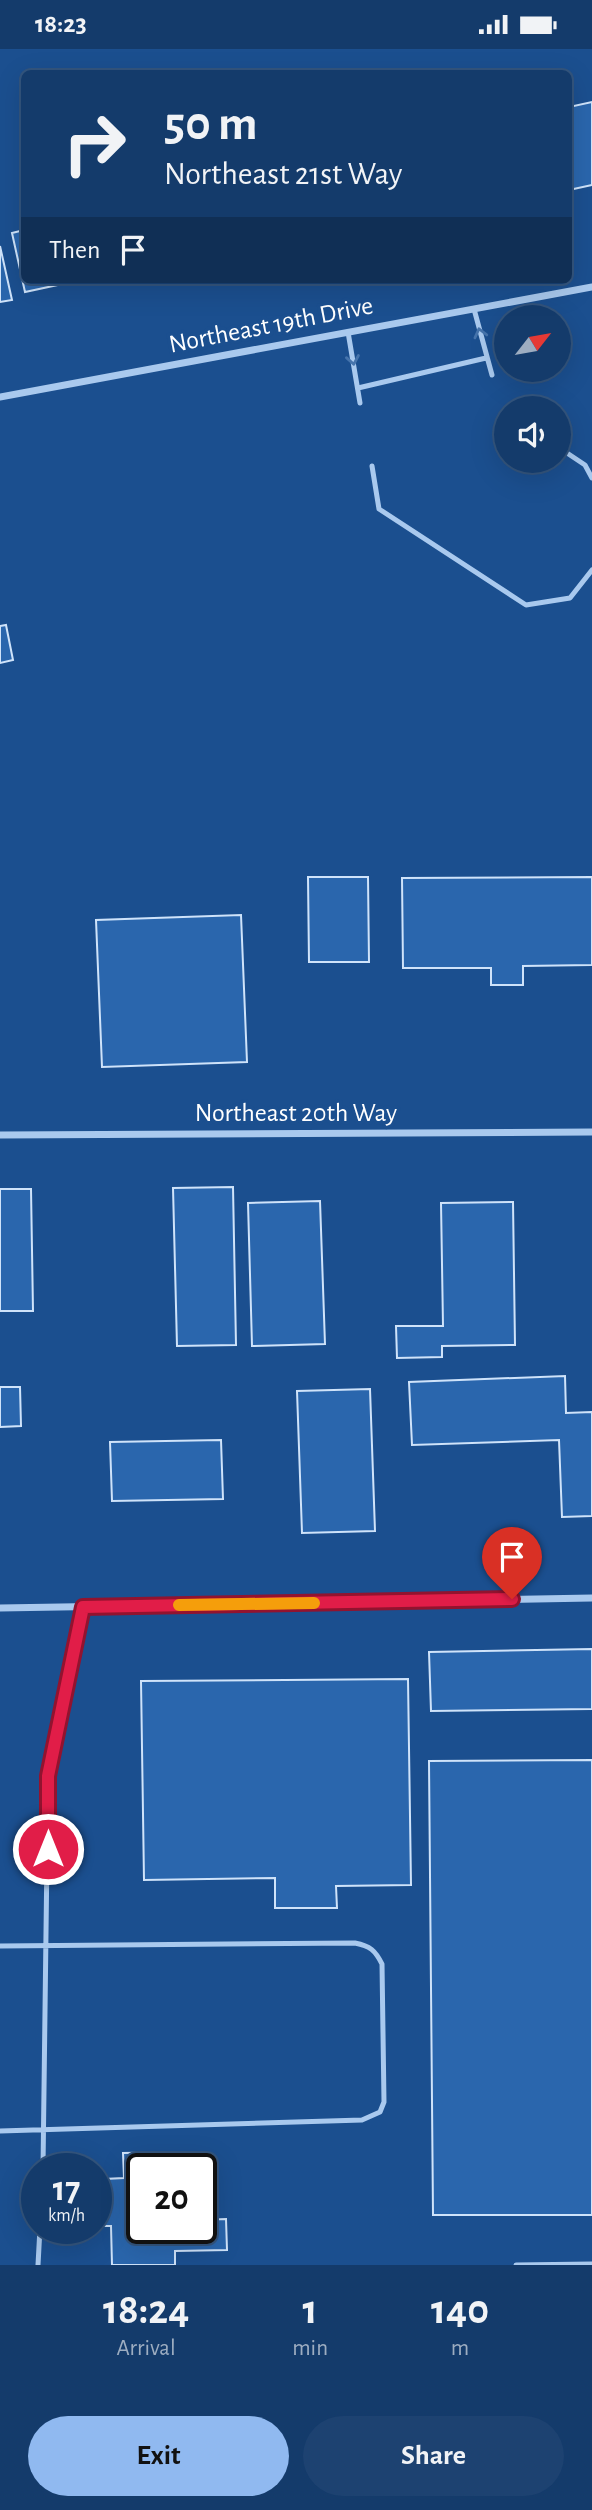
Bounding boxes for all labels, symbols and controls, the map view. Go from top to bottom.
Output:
text: 18:23 [35,11,87,37]
icon: right [49,98,140,189]
text: 50 m [164,100,258,149]
text: Northeast 21st Way [164,158,402,190]
icon: arrive [114,231,152,269]
text: Then [49,237,100,263]
street label: Northeast 19th Drive [167,292,375,358]
north arrow [494,305,570,381]
map controls [494,305,571,473]
one-way arrow [474,327,488,339]
one-way arrow [345,354,360,366]
button: sound [494,396,571,473]
street label: Northeast 20th Way [195,1100,397,1126]
pin [482,1527,542,1599]
icon: arrive [493,1538,531,1576]
position arrow [11,1812,85,1886]
speed limit sign: 20 [126,2153,217,2244]
text: 17 [53,2172,80,2207]
text: km/h [48,2207,85,2225]
text: 18:24 [103,2289,189,2331]
text: 1 [303,2289,318,2331]
text: 140 [431,2289,489,2331]
text: Arrival [117,2337,176,2360]
text: min [292,2337,328,2360]
text: m [451,2337,469,2360]
button: Exit [28,2416,289,2496]
button: Share [303,2416,564,2496]

